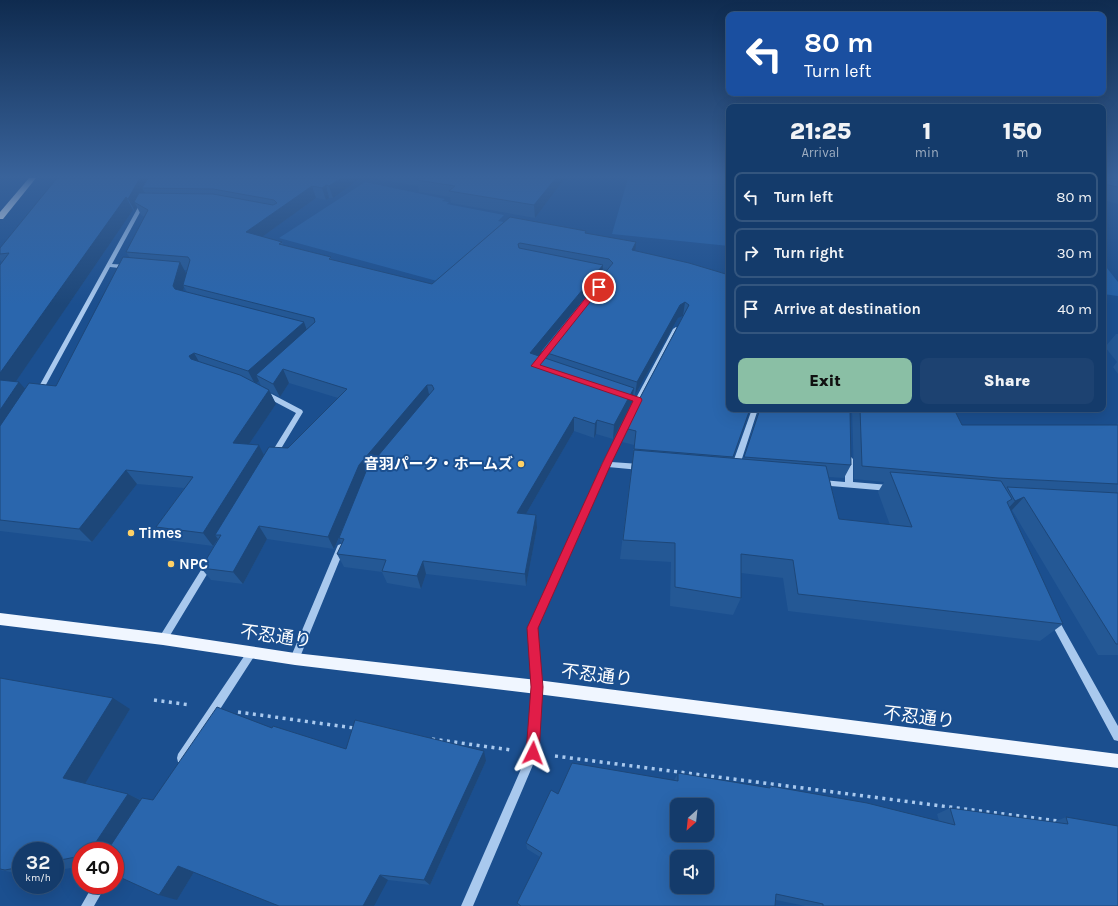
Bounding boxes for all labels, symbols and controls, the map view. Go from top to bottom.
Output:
text: 80 m [804,26,873,59]
icon: left [738,28,790,80]
text: Turn left [804,60,872,82]
text: 21:25 [790,117,851,145]
text: 1 [922,117,931,145]
text: 150 [1002,117,1042,145]
text: Arrival [801,145,839,160]
text: min [915,145,939,160]
text: m [1016,145,1028,160]
icon: left [740,186,762,208]
text: Turn left [774,188,833,206]
text: 80 m [1056,188,1092,206]
icon: right [740,242,762,264]
text: Turn right [774,244,844,262]
text: 30 m [1057,244,1092,262]
pin [582,270,616,304]
icon: arrive [588,276,610,298]
icon: arrive [740,298,762,320]
text: Arrive at destination [774,300,921,318]
text: 40 m [1057,300,1092,318]
button: Exit [738,358,912,404]
button: Share [920,358,1094,404]
place label: 音羽パーク・ホームズ [364,455,513,473]
marker: 音羽パーク・ホームズ [516,459,526,469]
place label: Times [139,524,182,542]
marker: Times [126,528,136,538]
place label: NPC [179,555,208,573]
marker: NPC [166,559,176,569]
street label: 不忍通り [239,620,313,652]
street label: 不忍通り [560,660,634,690]
street label: 不忍通り [882,702,956,732]
position arrow [512,732,554,774]
north arrow [670,798,714,842]
map controls [670,798,714,894]
speed limit sign: 40 [72,842,124,894]
button: sound [670,850,714,894]
text: 32 [26,851,50,874]
text: km/h [25,872,51,884]

